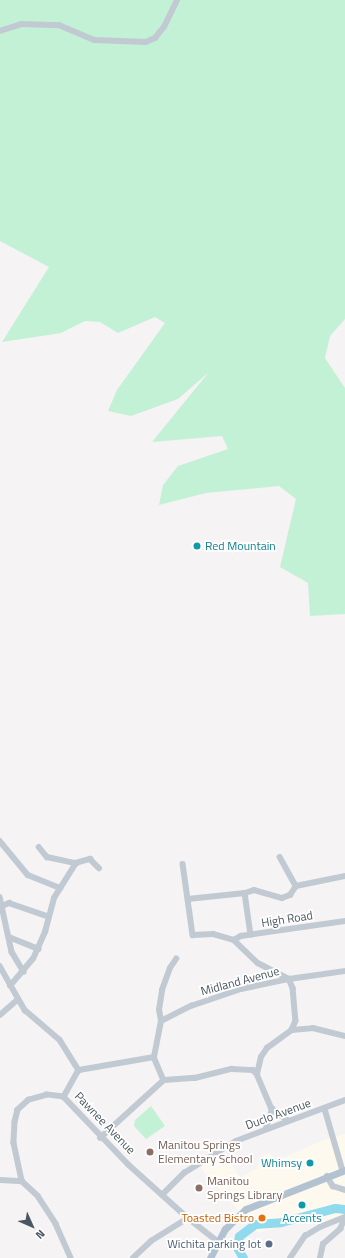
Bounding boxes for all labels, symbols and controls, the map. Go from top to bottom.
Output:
place label: Red Mountain [205,539,276,553]
marker: Red Mountain [192,541,202,551]
street label: High Road [260,908,314,930]
street label: Midland Avenue [199,964,281,998]
street label: Pawnee Avenue [72,1089,138,1157]
street label: Duclo Avenue [243,1095,313,1133]
place label: Manitou Springs Elementary School [158,1138,252,1166]
marker: Manitou Springs Elementary School [145,1147,155,1157]
place label: Whimsy [261,1156,302,1170]
marker: Whimsy [305,1158,315,1168]
place label: Manitou Springs Library [207,1174,282,1202]
marker: Manitou Springs Library [194,1183,204,1193]
marker: Accents [297,1200,307,1210]
north arrow [12,1206,52,1246]
place label: Toasted Bistro [181,1211,254,1225]
place label: Accents [282,1211,322,1225]
marker: Toasted Bistro [257,1213,267,1223]
text: N [32,1226,49,1243]
place label: Wichita parking lot [167,1237,261,1251]
marker: Wichita parking lot [264,1239,274,1249]

